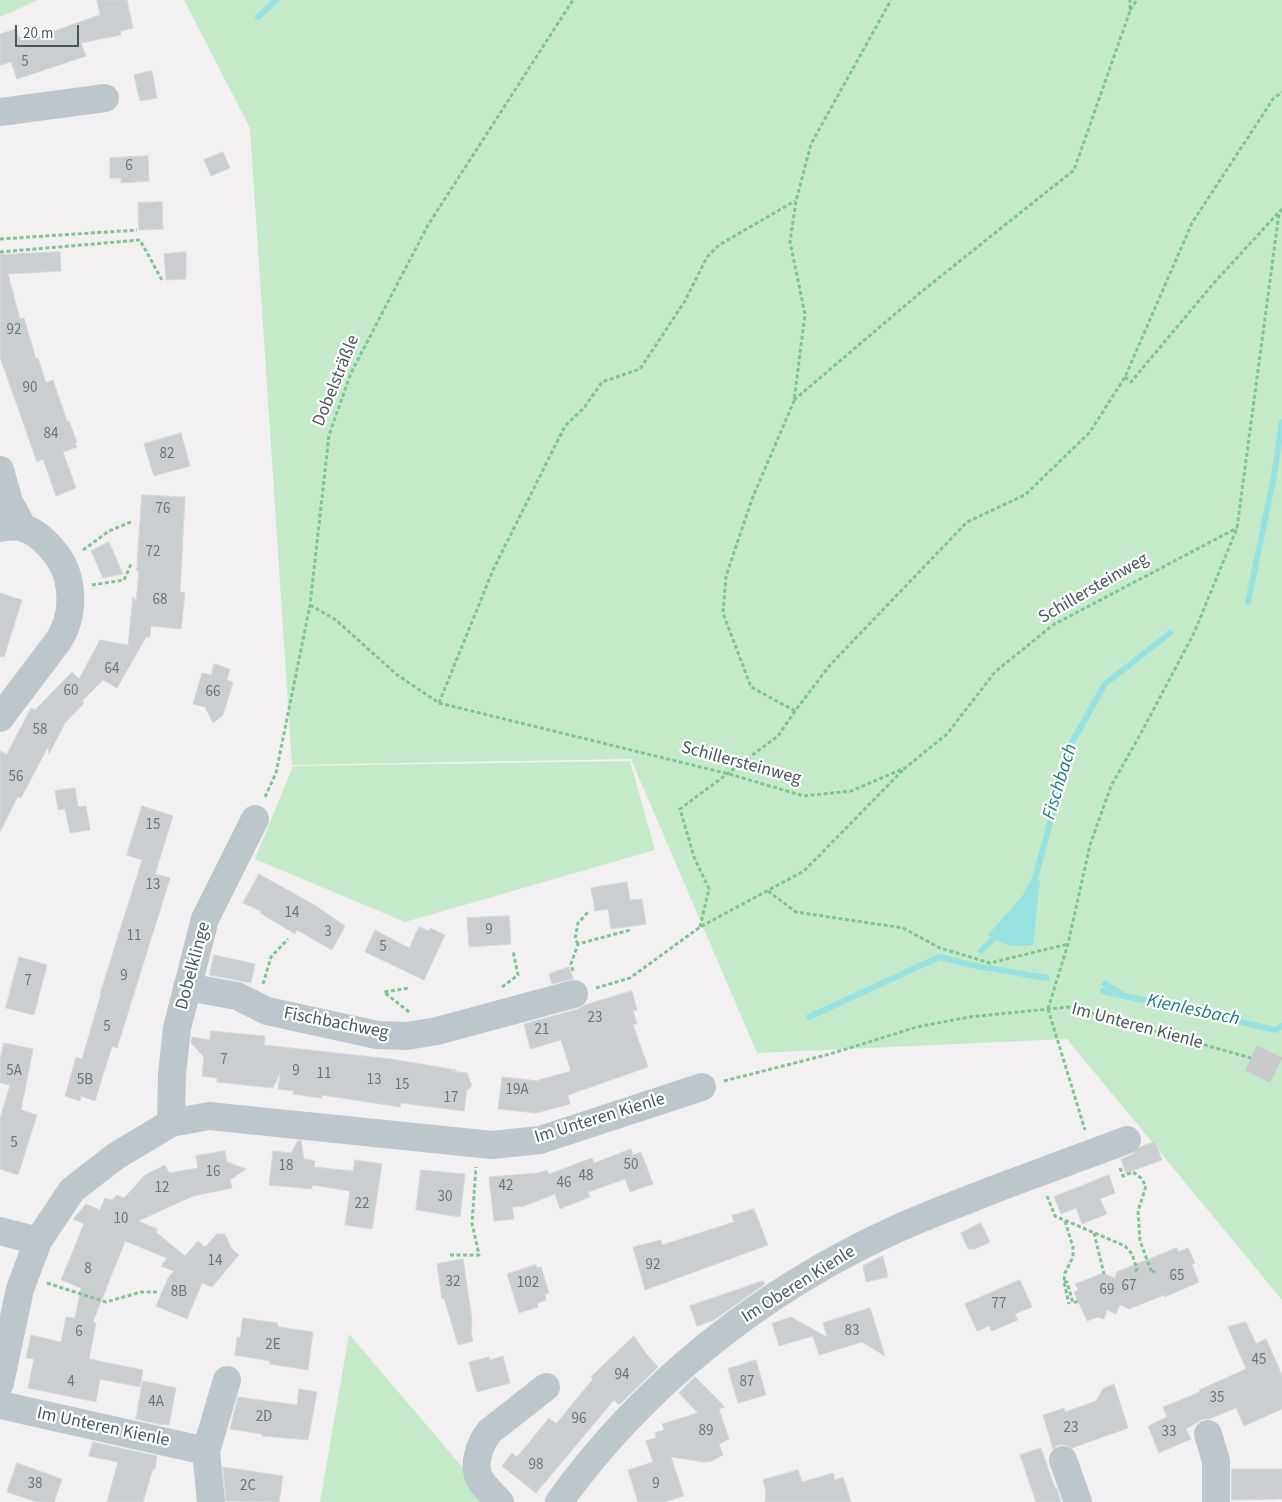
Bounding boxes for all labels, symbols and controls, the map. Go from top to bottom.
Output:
scale bar [18,15,81,47]
text: 20 m [23,23,53,44]
house number: 5 [21,54,29,72]
house number: 6 [125,158,133,176]
house number: 92 [7,322,21,340]
street label: Dobelsträßle [309,332,365,430]
house number: 90 [23,380,37,398]
house number: 84 [44,426,58,444]
house number: 82 [160,446,174,464]
house number: 76 [156,501,170,519]
house number: 72 [146,544,160,562]
street label: Schillersteinweg [1035,549,1153,629]
house number: 68 [153,592,167,610]
house number: 64 [105,661,119,679]
house number: 60 [64,683,78,701]
house number: 66 [206,684,220,702]
house number: 58 [33,722,47,740]
street label: Schillersteinweg [679,738,803,790]
water label: Fischbach [1039,741,1083,823]
house number: 56 [9,769,23,787]
house number: 15 [146,817,160,835]
house number: 13 [146,877,160,895]
house number: 14 [285,905,299,923]
street label: Dobelklinge [172,920,216,1012]
house number: 9 [485,922,493,940]
house number: 3 [324,924,332,942]
house number: 11 [127,928,141,946]
house number: 5 [379,939,387,957]
house number: 9 [120,968,128,986]
house number: 7 [24,973,32,991]
water label: Kienlesbach [1145,990,1241,1032]
street label: Im Unteren Kienle [1069,999,1205,1055]
street label: Fischbachweg [282,1003,390,1045]
house number: 23 [588,1010,602,1028]
house number: 5 [103,1019,111,1037]
house number: 21 [535,1022,549,1040]
house number: 7 [220,1052,228,1070]
house number: 5A [6,1063,22,1081]
house number: 9 [292,1063,300,1081]
house number: 11 [317,1066,331,1084]
house number: 5B [77,1072,93,1090]
house number: 13 [367,1072,381,1090]
house number: 15 [395,1077,409,1095]
house number: 19A [505,1082,529,1100]
street label: Im Unteren Kienle [532,1089,668,1149]
house number: 17 [444,1090,458,1108]
house number: 5 [10,1135,18,1153]
house number: 50 [624,1157,638,1175]
house number: 18 [279,1158,293,1176]
house number: 16 [206,1164,220,1182]
house number: 48 [579,1168,593,1186]
house number: 46 [557,1175,571,1193]
house number: 42 [499,1178,513,1196]
house number: 12 [155,1180,169,1198]
house number: 30 [438,1189,452,1207]
house number: 22 [355,1196,369,1214]
house number: 10 [114,1211,128,1229]
street label: Im Oberen Kienle [738,1241,860,1329]
house number: 14 [208,1253,222,1271]
house number: 92 [646,1257,660,1275]
house number: 8 [84,1261,92,1279]
house number: 65 [1170,1268,1184,1286]
house number: 32 [446,1274,460,1292]
house number: 102 [517,1275,539,1293]
house number: 67 [1122,1278,1136,1296]
house number: 69 [1100,1282,1114,1300]
house number: 8B [171,1284,187,1302]
house number: 77 [992,1296,1006,1314]
house number: 83 [845,1323,859,1341]
house number: 6 [75,1324,83,1342]
house number: 2E [265,1337,281,1355]
house number: 45 [1252,1352,1266,1370]
house number: 94 [615,1367,629,1385]
house number: 4 [67,1374,75,1392]
house number: 87 [740,1374,754,1392]
house number: 35 [1210,1390,1224,1408]
house number: 4A [148,1394,164,1412]
street label: Im Unteren Kienle [35,1403,171,1453]
house number: 2D [256,1409,272,1427]
house number: 96 [572,1411,586,1429]
house number: 23 [1064,1420,1078,1438]
house number: 89 [699,1423,713,1441]
house number: 33 [1162,1424,1176,1442]
house number: 98 [529,1457,543,1475]
house number: 38 [28,1476,42,1494]
house number: 9 [652,1476,660,1494]
house number: 2C [240,1478,256,1496]

